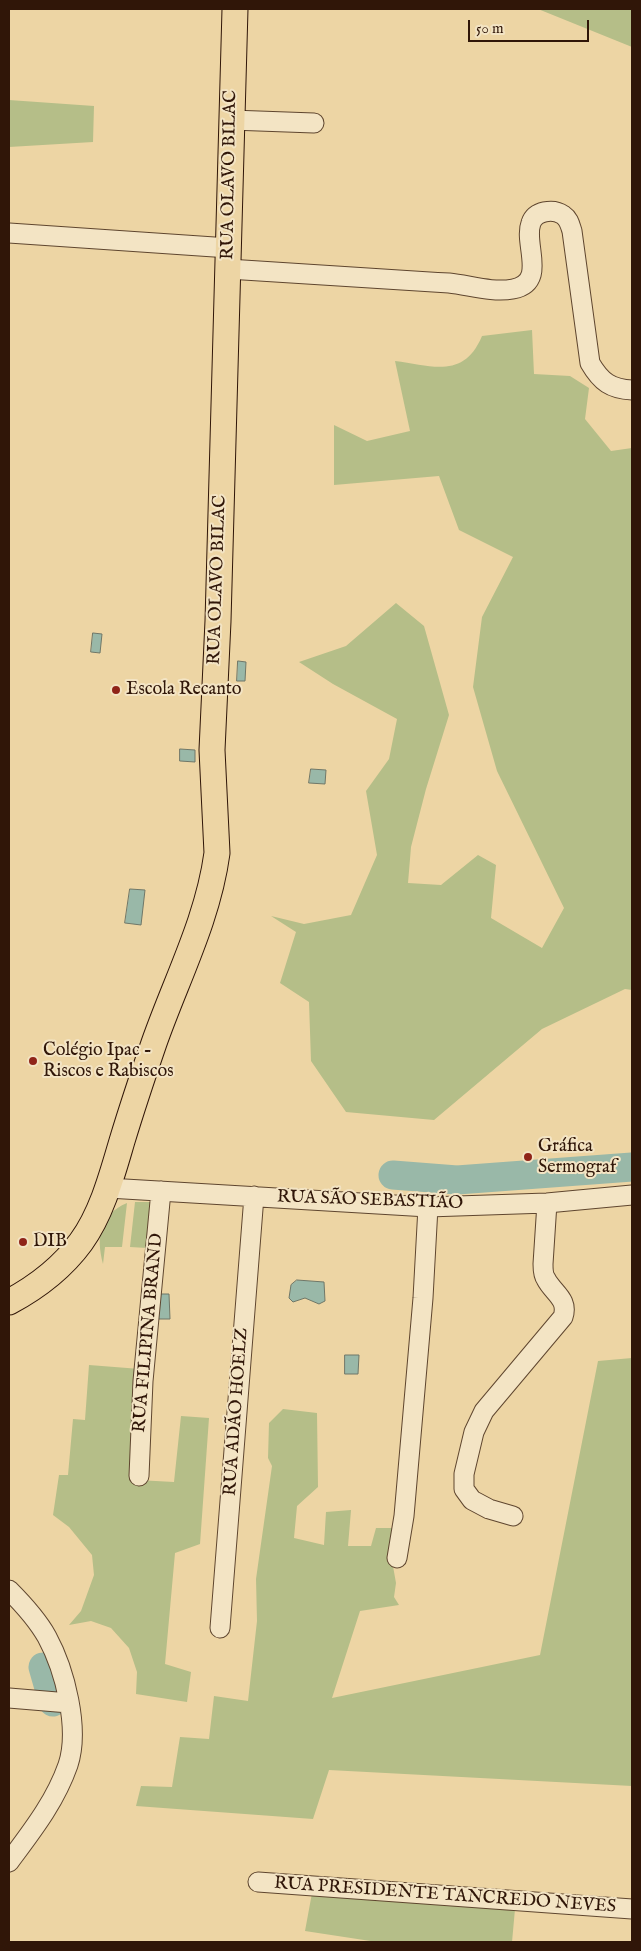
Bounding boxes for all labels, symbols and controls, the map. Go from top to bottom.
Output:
scale bar [471,10,592,42]
text: 50 m [476,19,504,38]
street label: RUA OLAVO BILAC [218,90,242,260]
street label: RUA OLAVO BILAC [204,495,232,665]
place label: Escola Recanto [126,679,242,701]
marker: Escola Recanto [110,684,122,696]
place label: Colégio Ipac - Riscos e Rabiscos [43,1040,173,1082]
marker: Colégio Ipac - Riscos e Rabiscos [27,1055,39,1067]
place label: Gráfica Sermograf [538,1136,616,1178]
marker: Gráfica Sermograf [522,1151,534,1163]
street label: RUA SÃO SEBASTIÃO [277,1187,463,1215]
place label: DIB [33,1231,67,1253]
street label: RUA FILIPINA BRAND [130,1232,168,1434]
marker: DIB [17,1236,29,1248]
street label: RUA ADÃO HOELZ [220,1327,254,1497]
street label: RUA PRESIDENTE TANCREDO NEVES [273,1873,617,1919]

